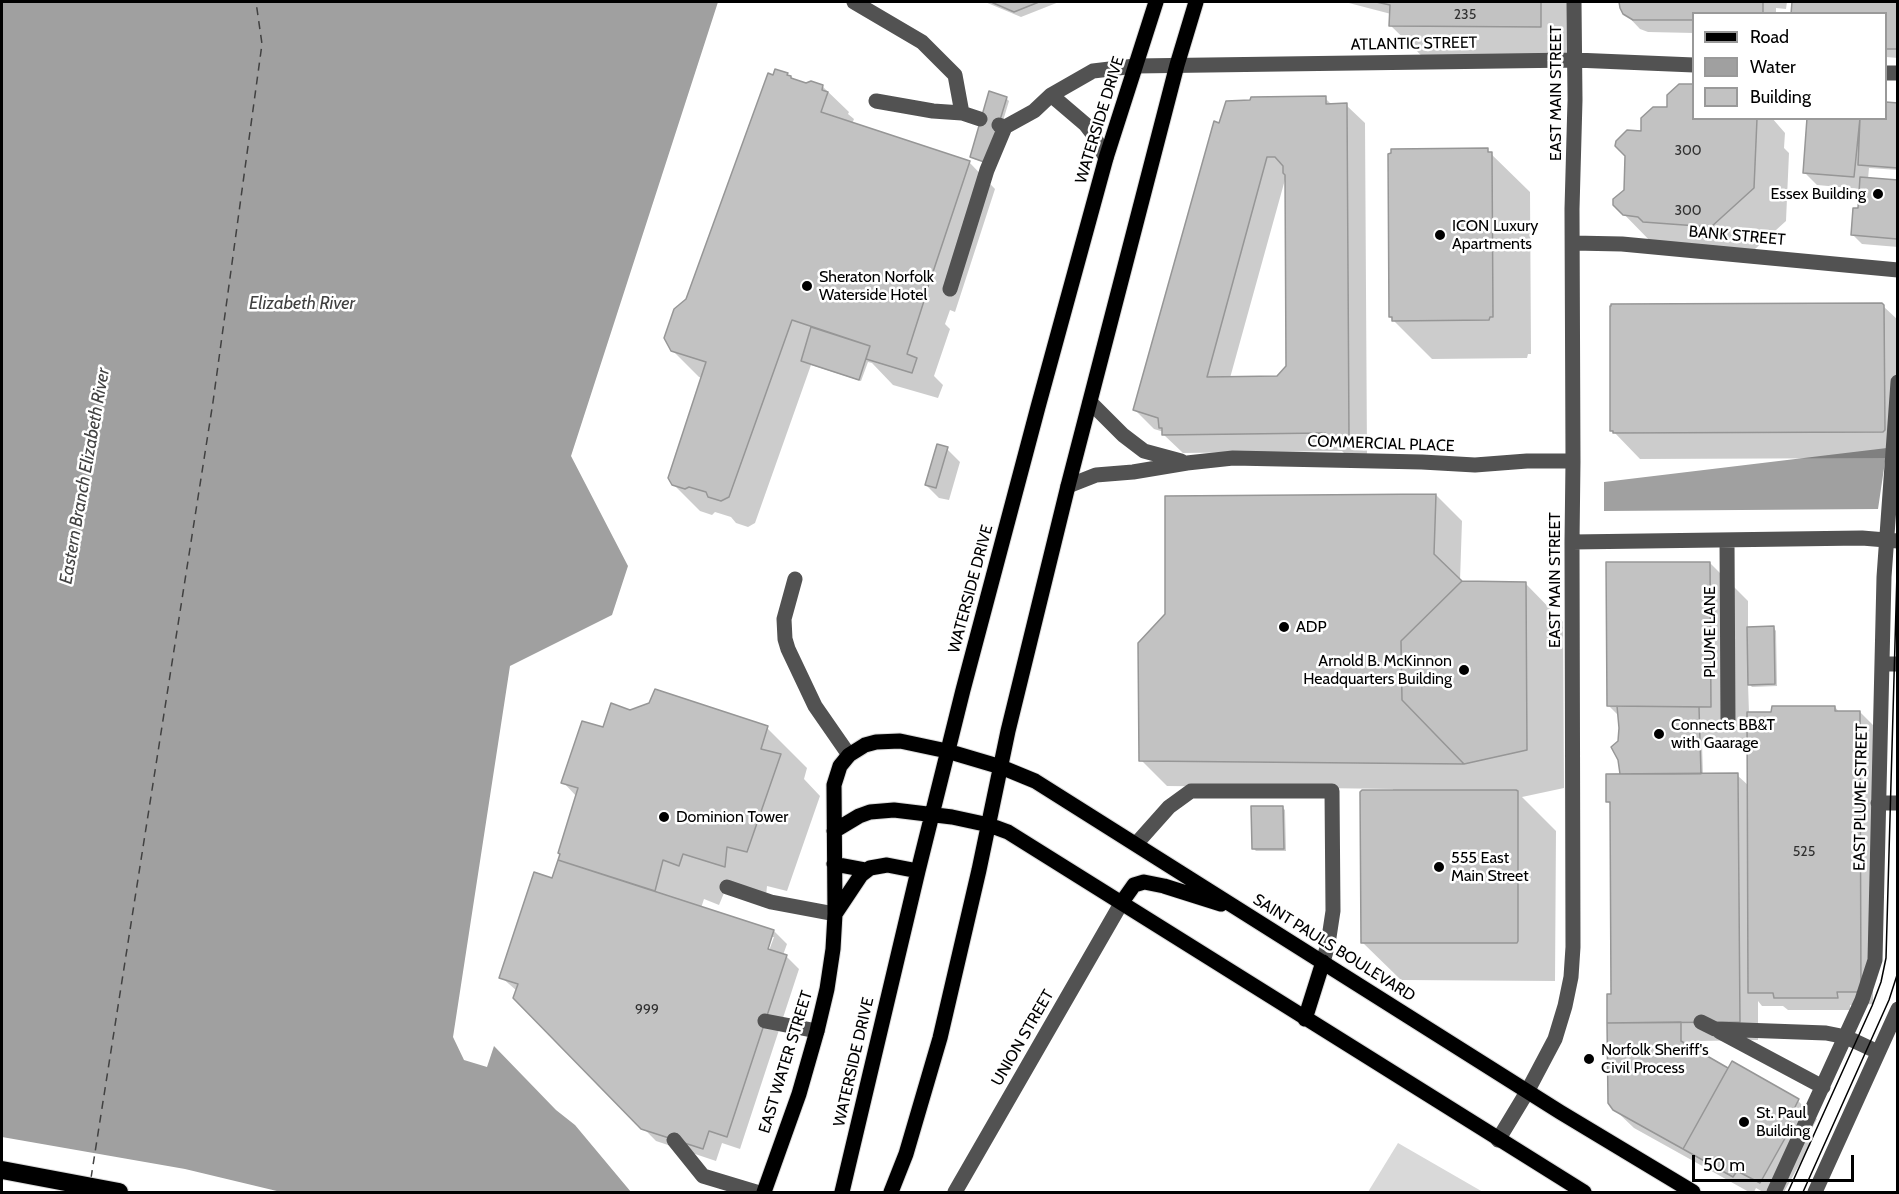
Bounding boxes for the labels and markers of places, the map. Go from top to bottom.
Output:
place label: Essex Building [1771,184,1866,204]
marker: Essex Building [1871,187,1885,201]
place label: ICON Luxury Apartments [1452,216,1538,254]
marker: ICON Luxury Apartments [1433,228,1447,242]
place label: Sheraton Norfolk Waterside Hotel [819,267,934,305]
marker: Sheraton Norfolk Waterside Hotel [800,279,814,293]
place label: ADP [1296,617,1327,637]
marker: ADP [1277,620,1291,634]
place label: Arnold B. McKinnon Headquarters Building [1303,651,1452,689]
marker: Arnold B. McKinnon Headquarters Building [1457,663,1471,677]
place label: Connects BB&T with Gaarage [1671,715,1775,753]
marker: Connects BB&T with Gaarage [1652,727,1666,741]
place label: Dominion Tower [676,807,788,827]
marker: Dominion Tower [657,810,671,824]
place label: 555 East Main Street [1451,848,1529,886]
marker: 555 East Main Street [1432,860,1446,874]
place label: Norfolk Sheriff's Civil Process [1601,1040,1709,1078]
marker: Norfolk Sheriff's Civil Process [1582,1052,1596,1066]
place label: St. Paul Building [1756,1103,1810,1141]
marker: St. Paul Building [1737,1115,1751,1129]

